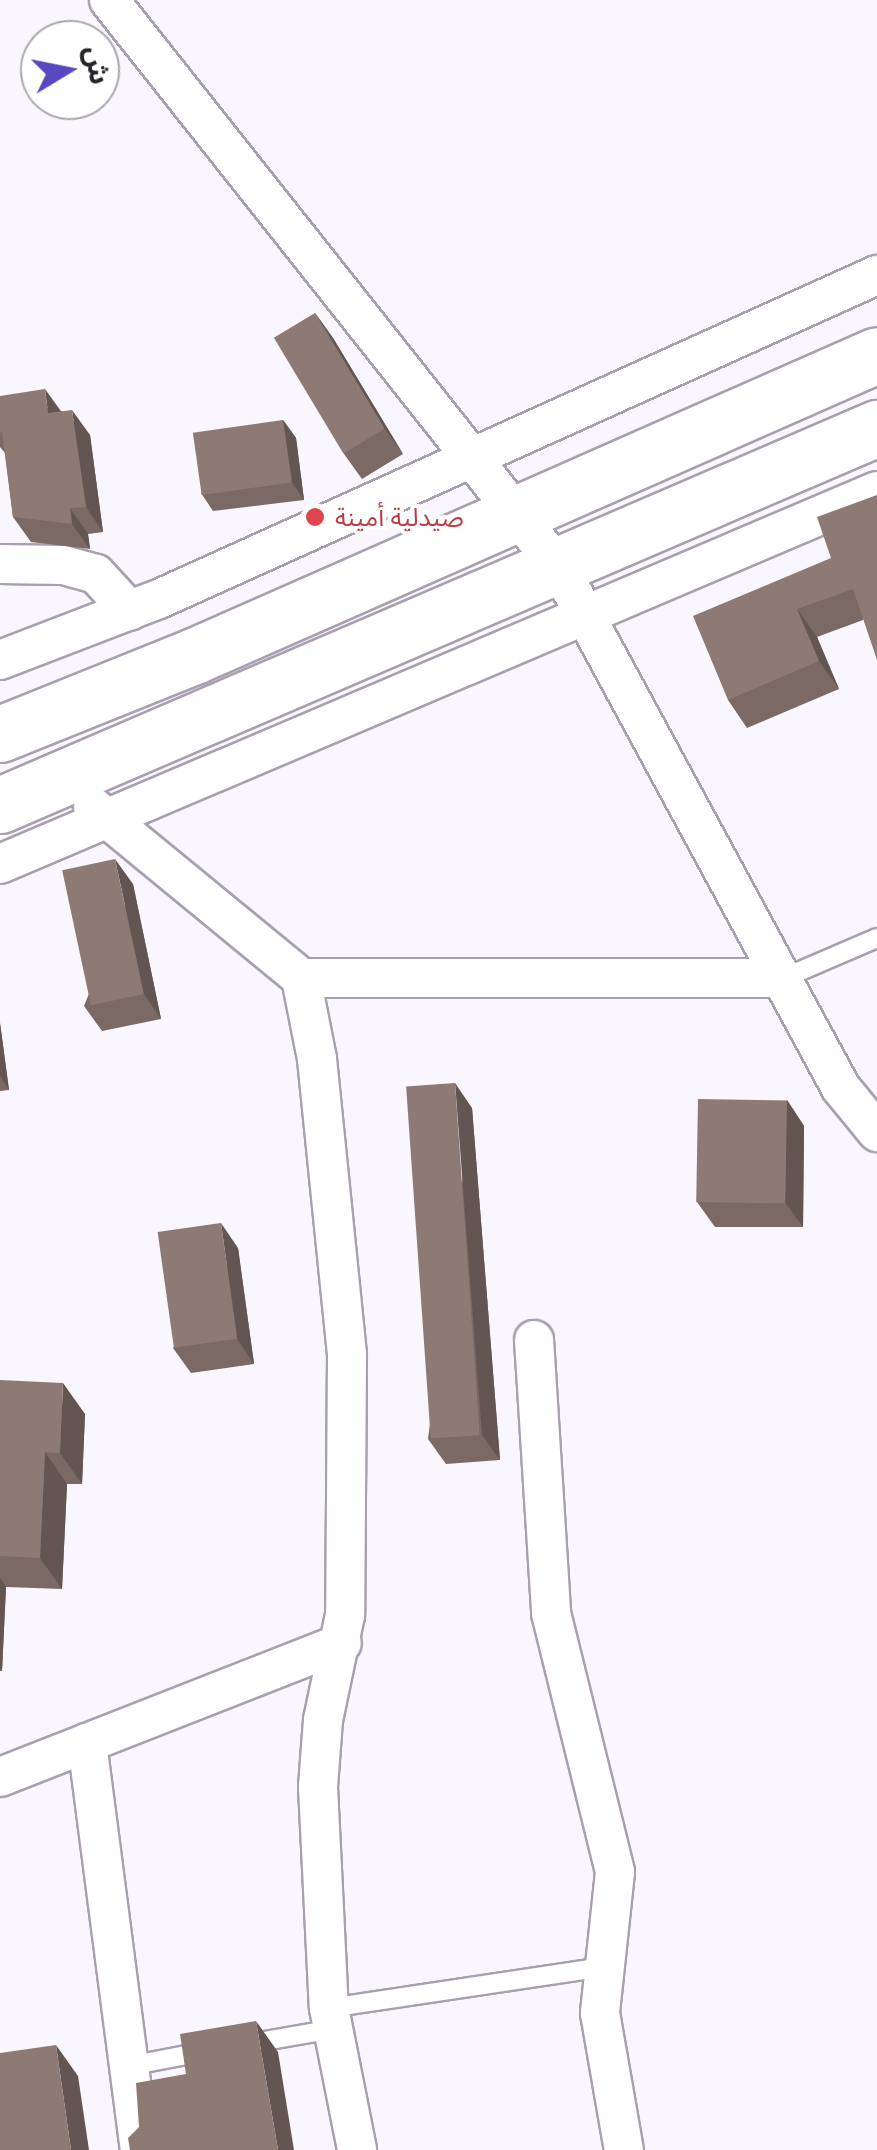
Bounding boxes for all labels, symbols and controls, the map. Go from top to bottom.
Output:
north arrow [20,20,120,120]
text: ش [78,43,118,87]
place label: صيدلية أمينة [335,502,464,532]
marker: صيدلية أمينة [304,506,326,528]

